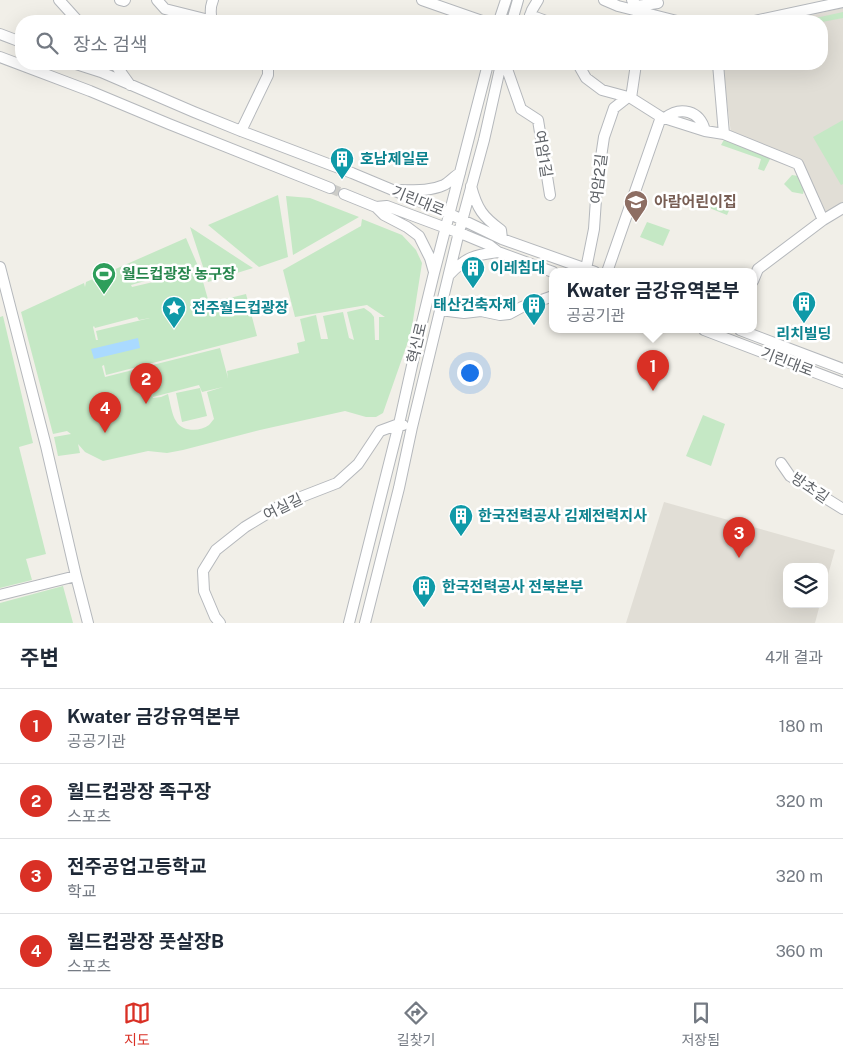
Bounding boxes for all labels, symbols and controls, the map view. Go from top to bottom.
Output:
search box [15,15,828,70]
icon: search [33,29,61,57]
text: 장소 검색 [73,33,148,55]
street label: 여암1길 [531,129,556,179]
building icon: 호남제일문 [329,146,355,180]
place label: 호남제일문 [360,150,429,167]
street label: 여암2길 [587,153,610,205]
street label: 기린대로 [389,182,447,219]
school or university icon: 아람어린이집 [623,189,649,223]
place label: 아람어린이집 [654,193,737,210]
building icon: 이레침대 [460,255,486,289]
place label: 이레침대 [490,259,545,276]
sports icon: 월드컵광장 농구장 [91,261,117,295]
place label: 월드컵광장 농구장 [122,265,236,282]
popup [549,268,757,333]
text: Kwater 금강유역본부 [566,279,740,301]
building icon: 리치빌딩 [791,290,817,324]
building icon: 태산건축자제 [521,292,547,326]
place icon: 전주월드컵광장 [161,295,187,329]
place label: 태산건축자제 [433,296,516,313]
place label: 전주월드컵광장 [192,299,289,316]
text: 공공기관 [566,306,625,325]
street label: 혁신로 [404,321,429,365]
place label: 리치빌딩 [776,325,832,342]
street label: 기린대로 [758,344,816,379]
pin: 1 [637,350,669,391]
your location [457,360,483,386]
pin: 2 [130,363,162,404]
pin: 4 [89,392,121,433]
street label: 방초길 [788,469,832,506]
street label: 여실길 [260,490,305,523]
building icon: 한국전력공사 김제전력지사 [448,503,474,537]
place label: 한국전력공사 김제전력지사 [478,507,647,524]
pin: 3 [723,517,755,558]
map controls [783,563,828,608]
button: layers [783,563,828,608]
building icon: 한국전력공사 전북본부 [411,574,437,608]
place label: 한국전력공사 전북본부 [442,578,584,595]
text: 주변 [20,645,59,670]
text: 4개 결과 [765,648,823,667]
text: Kwater 금강유역본부 [67,705,240,727]
text: 1 [33,717,39,736]
text: 180 m [779,717,823,736]
text: 공공기관 [67,732,126,751]
text: 월드컵광장 족구장 [67,780,211,802]
text: 2 [31,792,41,811]
text: 320 m [776,792,823,811]
text: 스포츠 [67,807,111,826]
text: 전주공업고등학교 [67,855,207,877]
text: 3 [31,867,41,886]
text: 320 m [776,867,823,886]
text: 학교 [67,882,96,901]
text: 월드컵광장 풋살장B [67,930,224,952]
text: 4 [31,942,41,961]
text: 360 m [776,942,823,961]
text: 스포츠 [67,957,111,976]
tab: 지도 [123,999,151,1049]
tab: 길찾기 [397,999,436,1049]
tab: 저장됨 [681,999,720,1049]

